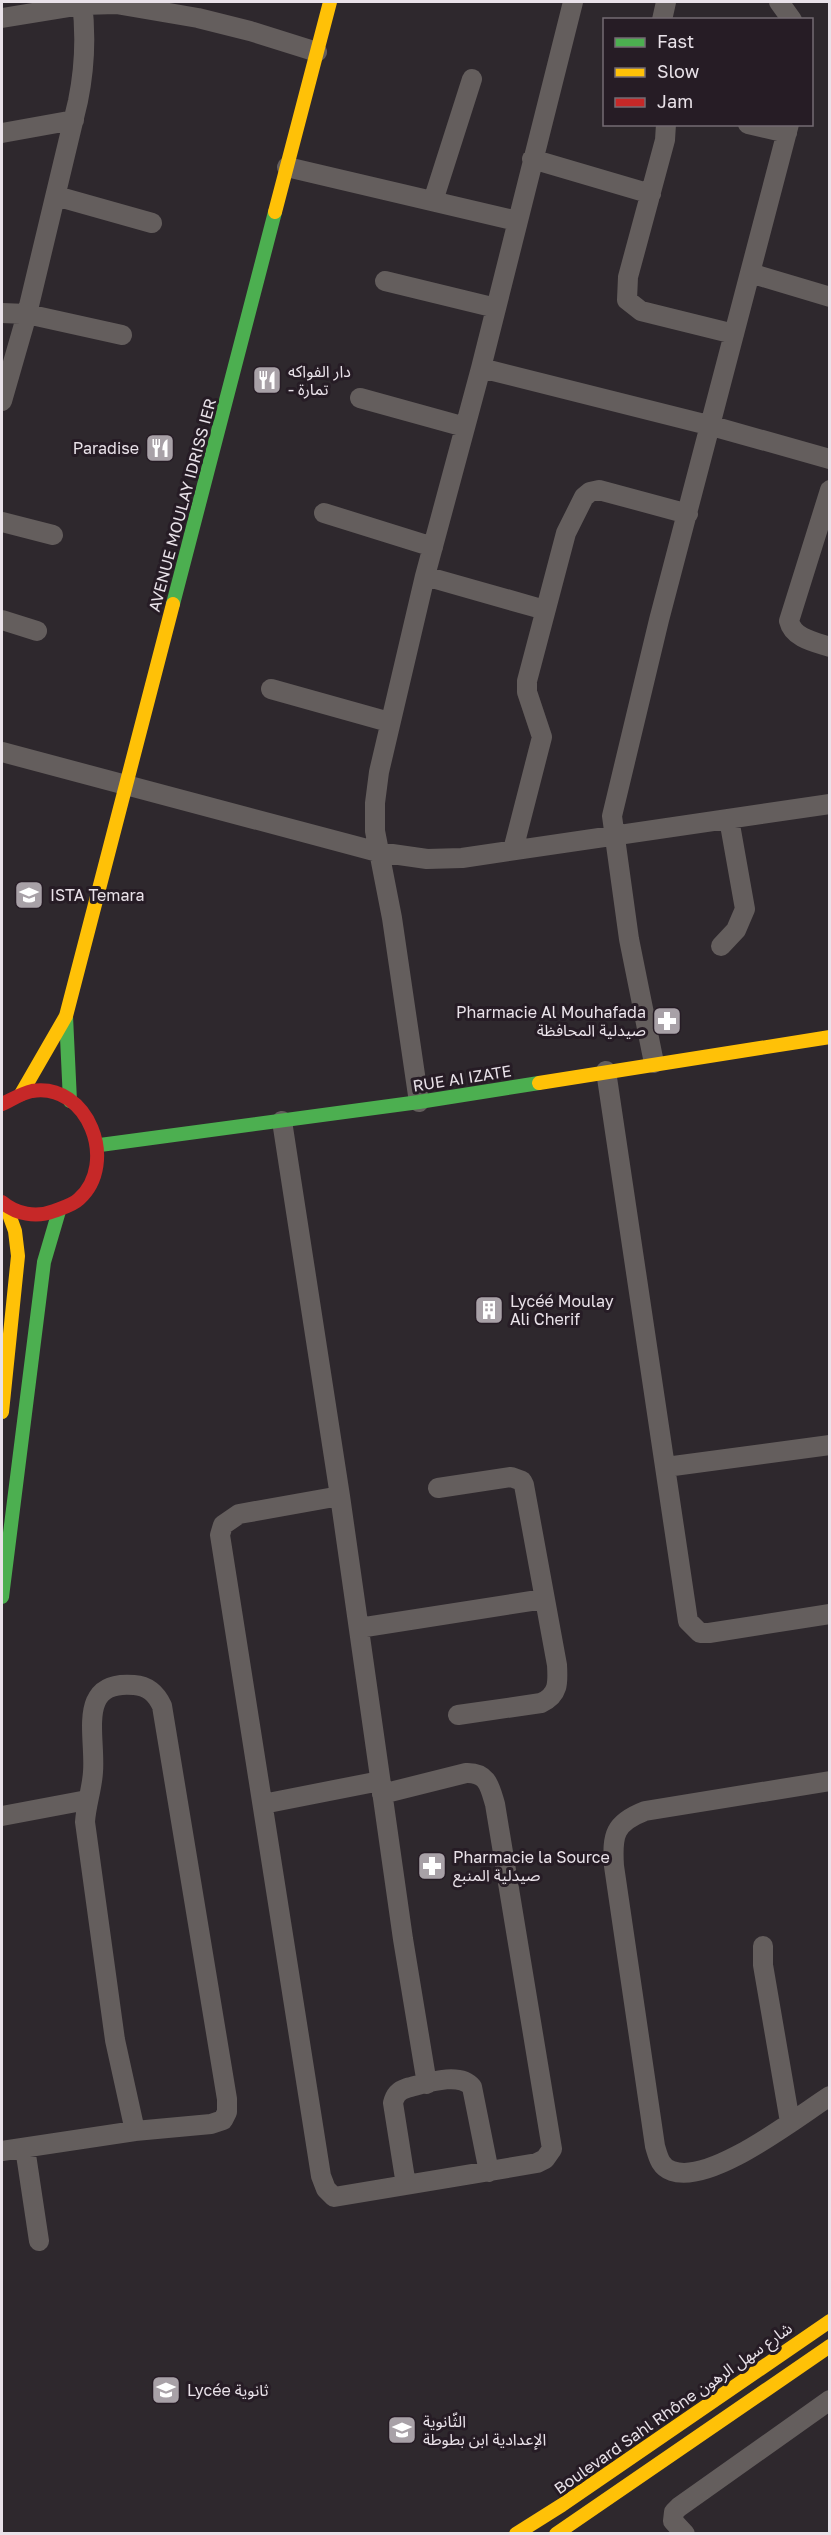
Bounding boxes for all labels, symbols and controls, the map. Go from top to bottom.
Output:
legend [603,18,813,126]
text: Fast [657,30,694,52]
text: Slow [657,60,700,82]
text: Jam [657,90,693,112]
place label: دار الفواكه - تمارة [288,361,351,399]
restaurant icon: دار الفواكه - تمارة [251,364,283,396]
street label: AVENUE MOULAY IDRISS IER [144,396,220,614]
restaurant icon: Paradise [144,432,176,464]
place label: Paradise [73,438,139,458]
school or university icon: ISTA Temara [13,879,45,911]
place label: ISTA Temara [50,885,145,905]
place label: Pharmacie Al Mouhafada صيدلية المحافظة [456,1002,646,1040]
pharmacy icon: Pharmacie Al Mouhafada صيدلية المحافظة [651,1005,683,1037]
street label: RUE AI IZATE [411,1060,513,1096]
place label: Lycéé Moulay Ali Cherif [510,1291,614,1329]
building icon: Lycéé Moulay Ali Cherif [473,1294,505,1326]
place label: Pharmacie la Source صيدلية المنبع [453,1847,610,1888]
pharmacy icon: Pharmacie la Source صيدلية المنبع [416,1850,448,1882]
street label: Boulevard Sahl Rhône شارع سهل الرهون [550,2318,798,2501]
school or university icon: Lycée ثانوية [150,2374,182,2406]
place label: Lycée ثانوية [187,2380,269,2400]
place label: الثّانوية الإعدادية ابن بطوطة [423,2411,546,2450]
school or university icon: الثّانوية الإعدادية ابن بطوطة [386,2414,418,2446]

